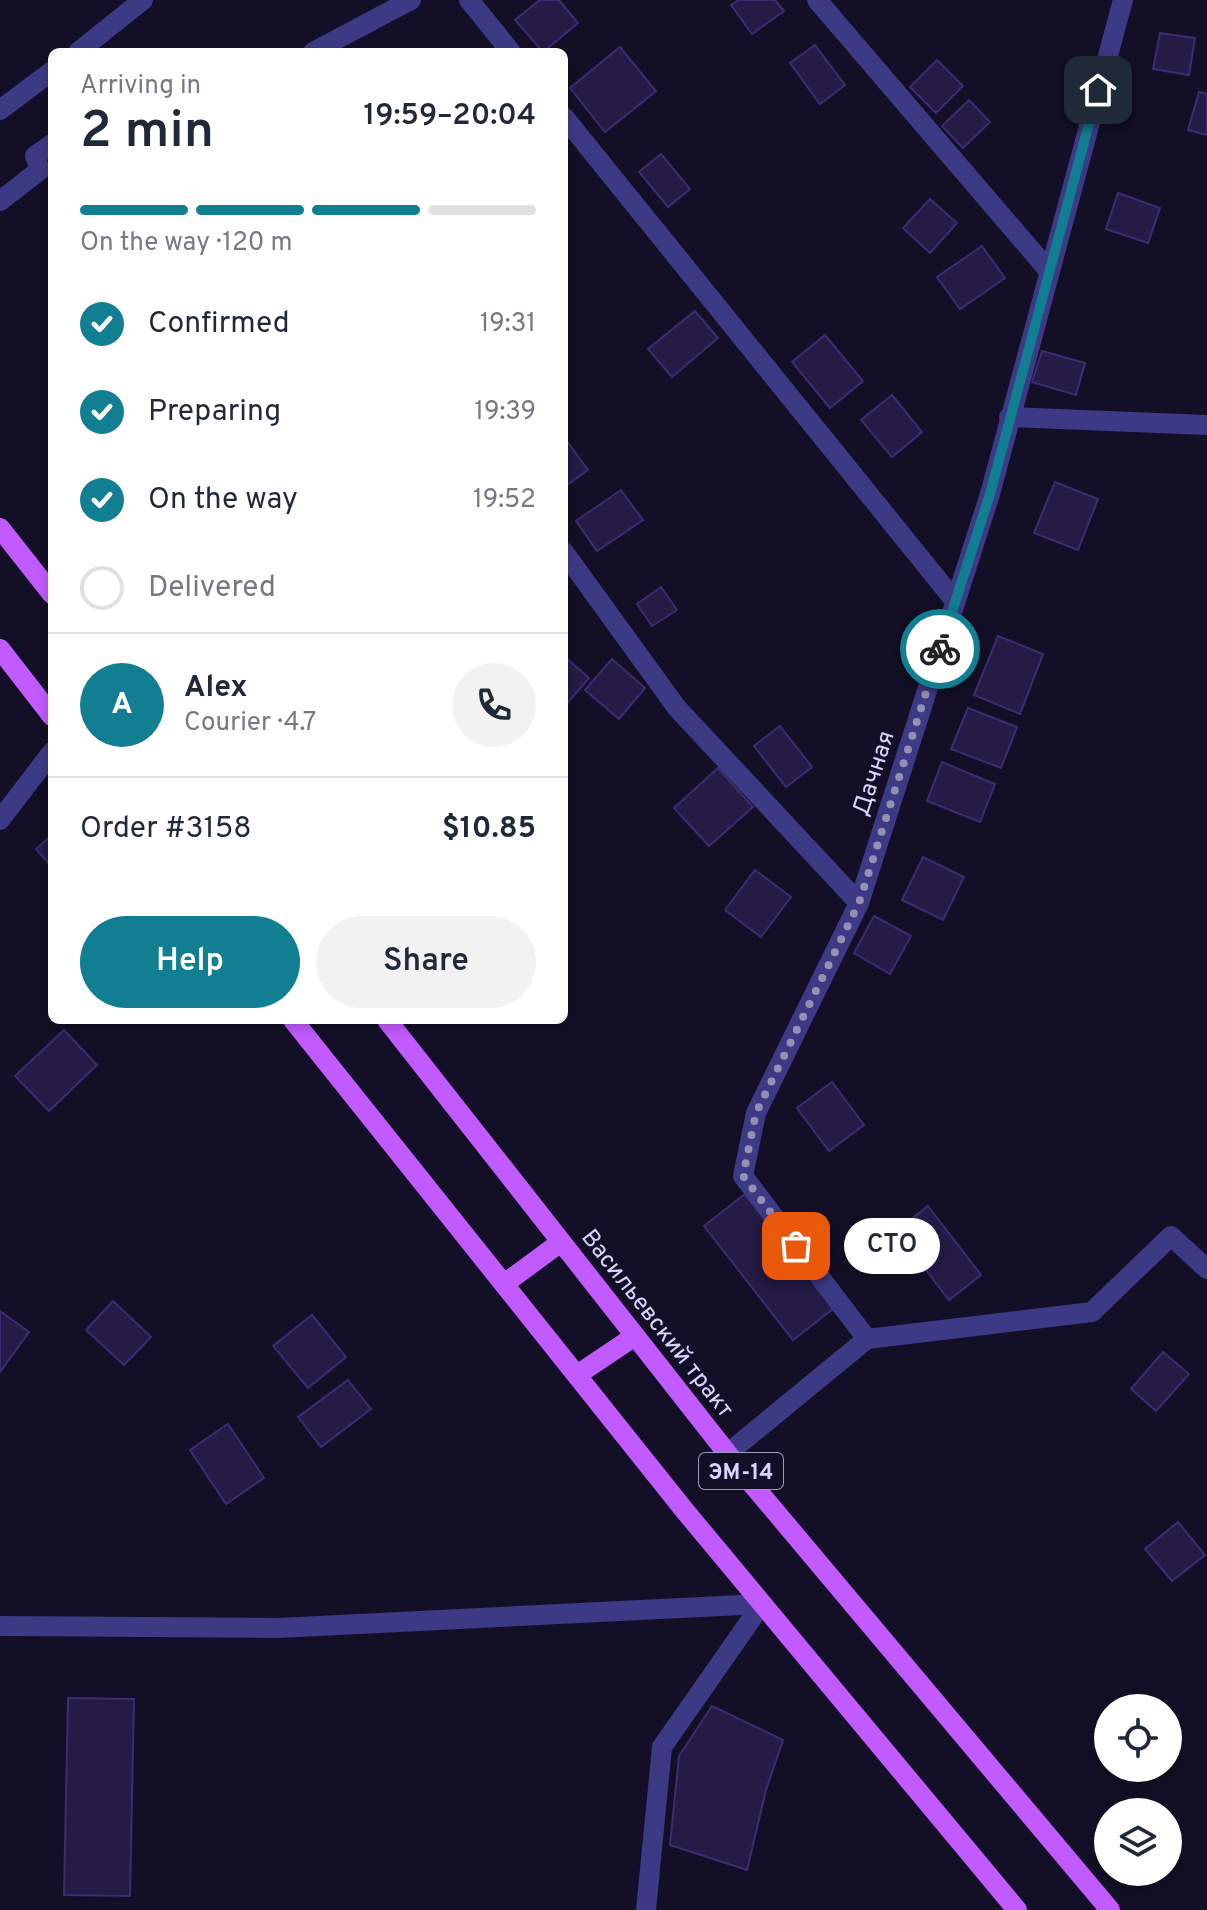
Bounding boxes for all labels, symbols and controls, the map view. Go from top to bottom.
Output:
pin [1064,56,1132,124]
icon: home [1076,68,1120,112]
text: Arriving in [80,70,201,103]
text: 19:59–20:04 [364,98,536,135]
text: 2 min [80,100,214,166]
text: On the way · 120 m [80,227,293,260]
icon: check [80,302,124,346]
text: Confirmed [148,306,290,343]
text: 19:31 [480,308,536,341]
icon: check [80,390,124,434]
text: Preparing [148,394,281,431]
text: 19:39 [474,396,536,429]
icon: check [80,478,124,522]
text: On the way [148,482,298,519]
text: 19:52 [473,484,536,517]
text: Delivered [148,570,276,607]
courier [900,609,980,689]
icon: bike [918,627,962,671]
button: phone [452,663,536,747]
text: Alex [184,670,248,707]
text: A [111,687,133,724]
text: Courier · 4.7 [184,707,316,740]
street label: Дачная [847,727,903,820]
text: Order #3158 [80,811,252,848]
text: $10.85 [442,811,536,848]
button: Help [80,916,300,1008]
button: Share [316,916,536,1008]
pin [762,1212,830,1280]
callout: СТО [844,1218,940,1274]
street label: Васильевский тракт [574,1224,739,1425]
icon: bag [774,1224,818,1268]
text: СТО [867,1229,917,1262]
road number: ЭМ-14 [699,1453,783,1489]
map controls [1094,1694,1182,1886]
button: locate [1094,1694,1182,1782]
button: layers [1094,1798,1182,1886]

